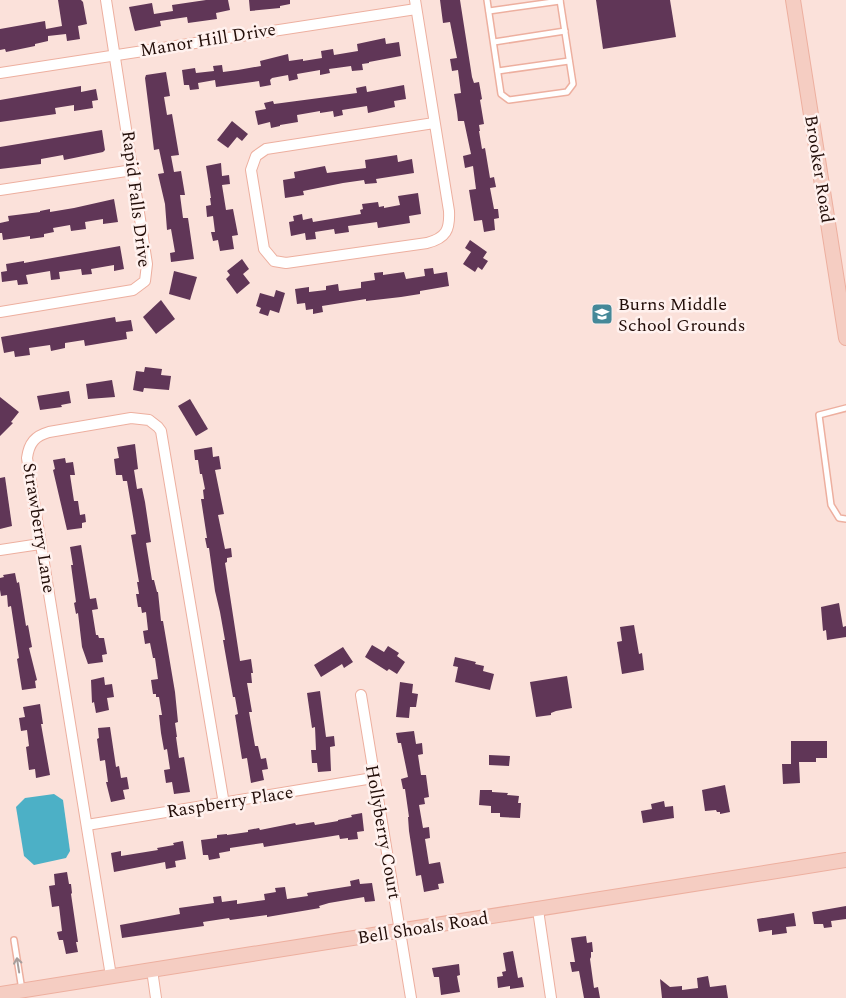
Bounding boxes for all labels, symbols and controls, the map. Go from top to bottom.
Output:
street label: Manor Hill Drive [138,16,278,64]
street label: Brooker Road [797,113,841,225]
street label: Rapid Falls Drive [114,129,158,269]
place label: Burns Middle School Grounds [618,291,745,339]
school or university icon: Burns Middle School Grounds [590,302,614,326]
street label: Strawberry Lane [15,461,63,595]
street label: Hollyberry Court [358,763,408,901]
street label: Raspberry Place [165,779,295,825]
street label: Bell Shoals Road [355,904,491,952]
one-way arrow [13,958,23,974]

